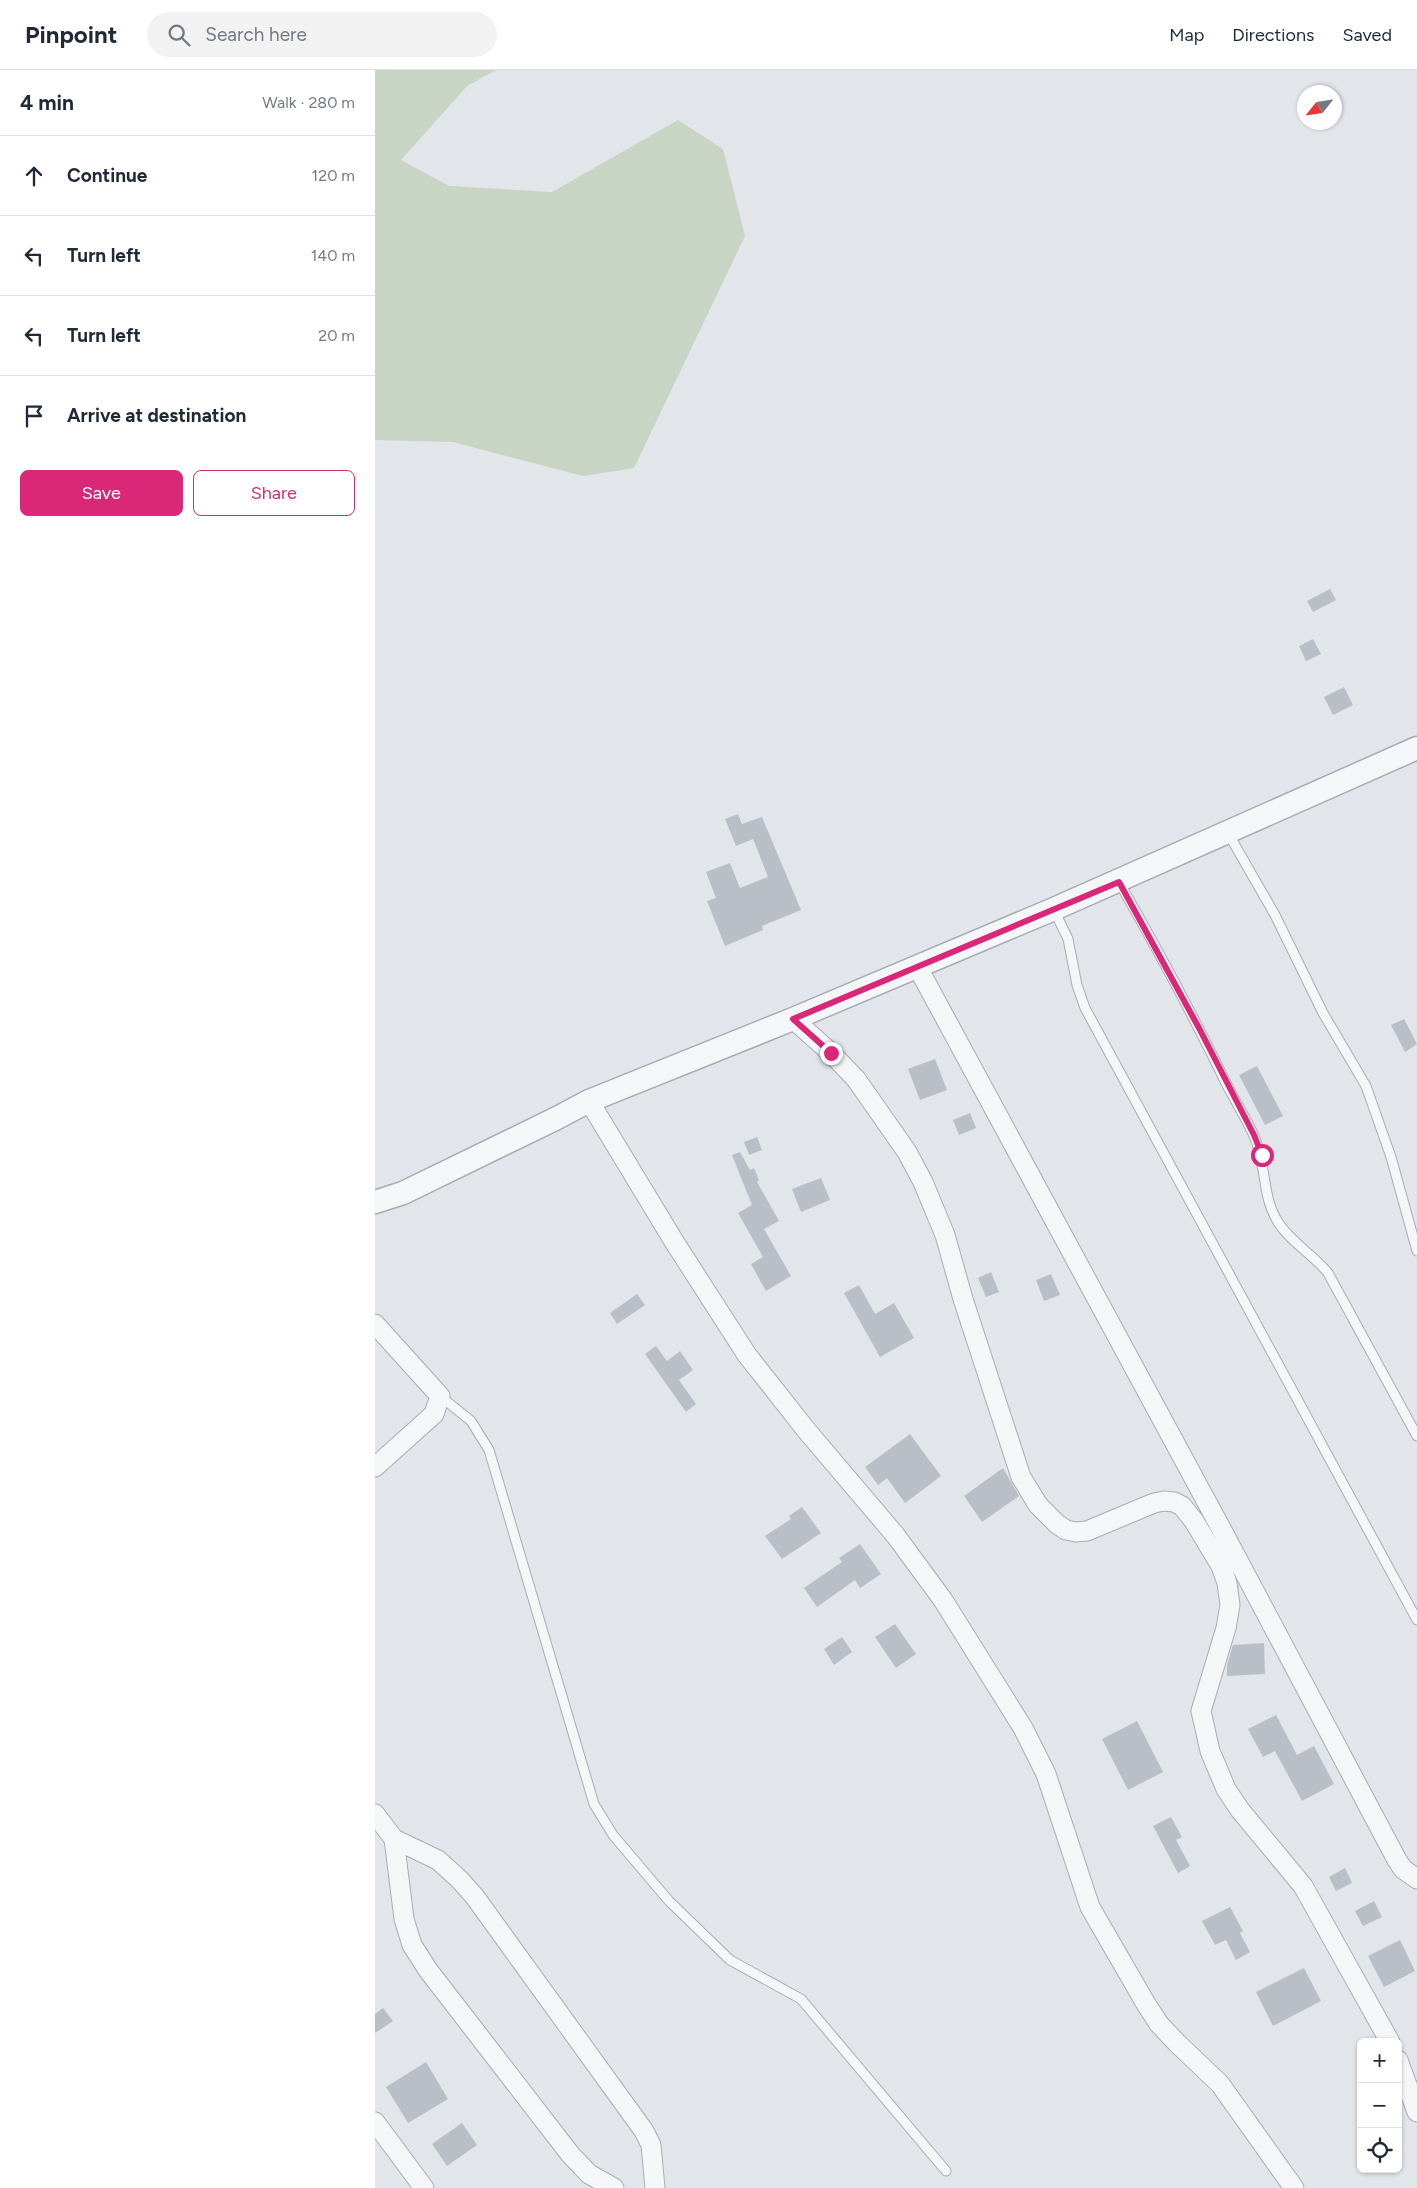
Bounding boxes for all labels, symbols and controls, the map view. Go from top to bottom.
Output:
search box [147,12,497,57]
text: Pinpoint [25,20,117,49]
icon: search [165,21,193,49]
text: Search here [205,23,307,46]
text: Map [1169,24,1204,46]
text: Directions [1232,24,1314,46]
text: Saved [1342,24,1392,46]
north arrow [1297,85,1342,130]
text: 4 min [20,90,74,115]
text: Walk · 280 m [262,93,355,112]
icon: ahead [20,162,48,190]
text: Continue [67,164,147,187]
text: 120 m [312,166,355,185]
icon: left [20,242,48,270]
text: Turn left [67,244,141,267]
text: 140 m [311,246,355,265]
icon: left [20,322,48,350]
text: Turn left [67,324,141,347]
text: 20 m [318,326,355,345]
icon: arrive [20,402,48,430]
text: Arrive at destination [67,404,246,427]
button: Save [20,470,183,516]
button: Share [193,470,355,516]
route end [820,1042,843,1065]
route start [1251,1144,1274,1167]
map controls [1357,2038,1402,2173]
button: + [1357,2038,1402,2083]
button: − [1357,2083,1402,2128]
button: locate [1357,2128,1402,2173]

